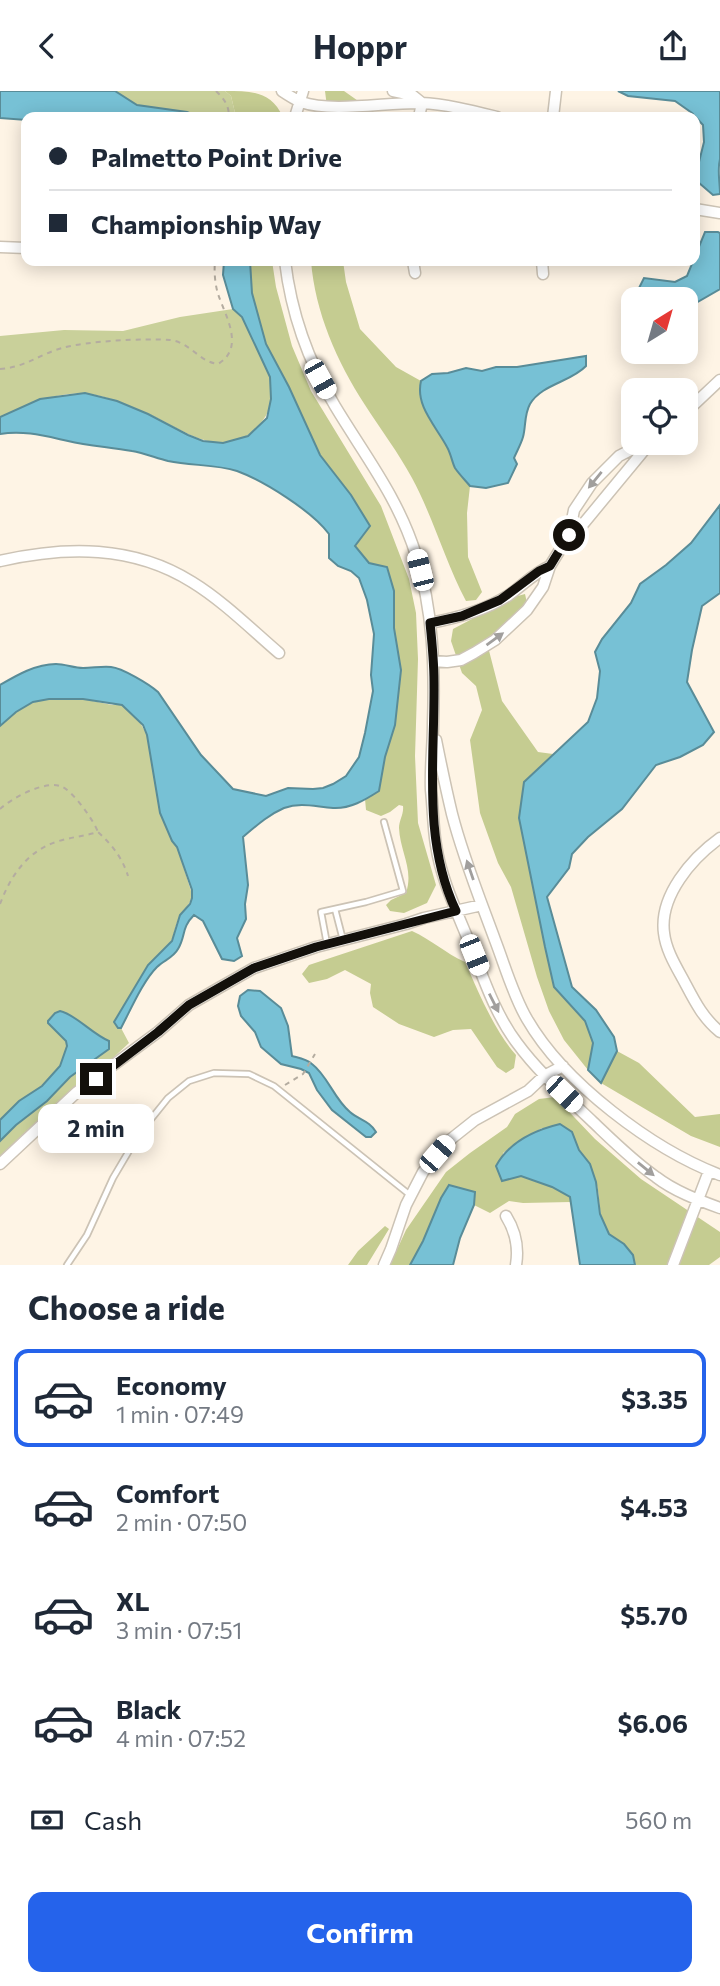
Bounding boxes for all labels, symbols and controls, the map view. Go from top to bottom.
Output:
text: Hoppr [313,26,407,66]
icon: back [28,27,66,65]
icon: share [654,27,692,65]
text: Palmetto Point Drive [91,141,342,172]
text: Championship Way [91,208,322,239]
north arrow [621,287,698,364]
map controls [621,287,698,455]
car [301,356,340,402]
button: locate [621,378,698,455]
one-way arrow [588,471,603,489]
route start [553,519,585,551]
car [405,547,436,593]
one-way arrow [486,632,505,646]
one-way arrow [464,860,475,881]
car [457,932,492,978]
one-way arrow [488,993,500,1013]
route end [80,1063,112,1095]
car [542,1072,587,1116]
callout: 2 min [38,1103,154,1153]
text: 2 min [67,1114,125,1142]
car [416,1131,459,1177]
one-way arrow [637,1162,655,1177]
text: Choose a ride [28,1287,225,1327]
icon: car [32,1367,95,1430]
text: Economy [116,1369,227,1400]
text: $3.35 [621,1383,688,1414]
text: 1 min · 07:49 [116,1400,244,1428]
icon: car [32,1475,95,1538]
text: Comfort [116,1477,219,1508]
text: $4.53 [620,1491,688,1522]
text: 2 min · 07:50 [116,1508,247,1536]
icon: car [32,1583,95,1646]
text: XL [116,1585,150,1616]
text: $5.70 [620,1599,688,1630]
text: 3 min · 07:51 [116,1616,242,1644]
icon: car [32,1691,95,1754]
text: Black [116,1693,182,1724]
text: $6.06 [618,1707,688,1738]
text: 4 min · 07:52 [116,1724,246,1752]
icon: cash [28,1801,66,1839]
text: Cash [84,1804,142,1835]
text: 560 m [625,1806,692,1834]
button: Confirm [28,1892,692,1972]

